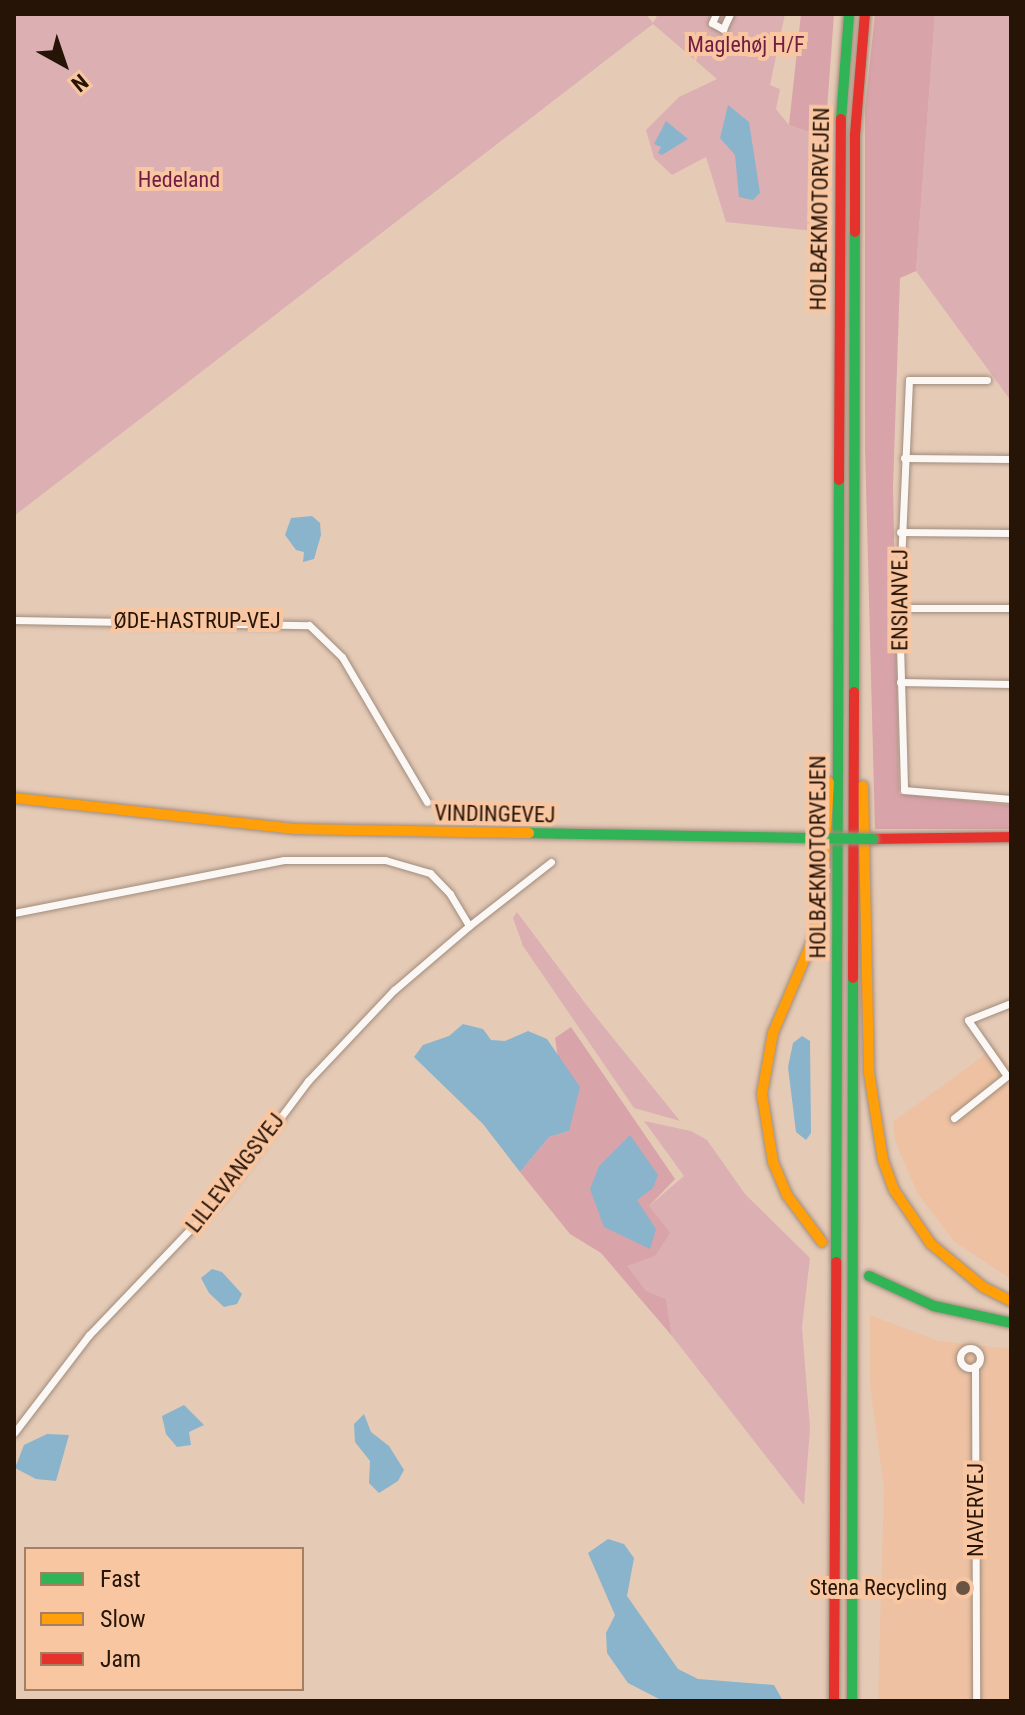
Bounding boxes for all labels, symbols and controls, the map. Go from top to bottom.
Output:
north arrow [24,24,104,104]
park label: Maglehøj H/F [687,32,805,58]
text: N [67,69,93,97]
street label: HOLBÆKMOTORVEJEN [805,107,835,311]
park label: Hedeland [138,167,220,193]
street label: ENSIANVEJ [887,549,913,651]
street label: ØDE-HASTRUP-VEJ [113,608,281,634]
street label: HOLBÆKMOTORVEJEN [805,755,831,959]
street label: VINDINGEVEJ [434,800,556,828]
street label: LILLEVANGSVEJ [180,1108,290,1238]
street label: NAVERVEJ [963,1463,989,1557]
legend [24,1547,304,1691]
text: Fast [100,1565,141,1593]
place label: Stena Recycling [810,1575,947,1601]
marker: Stena Recycling [954,1579,972,1597]
text: Slow [100,1605,146,1633]
text: Jam [100,1645,141,1673]

